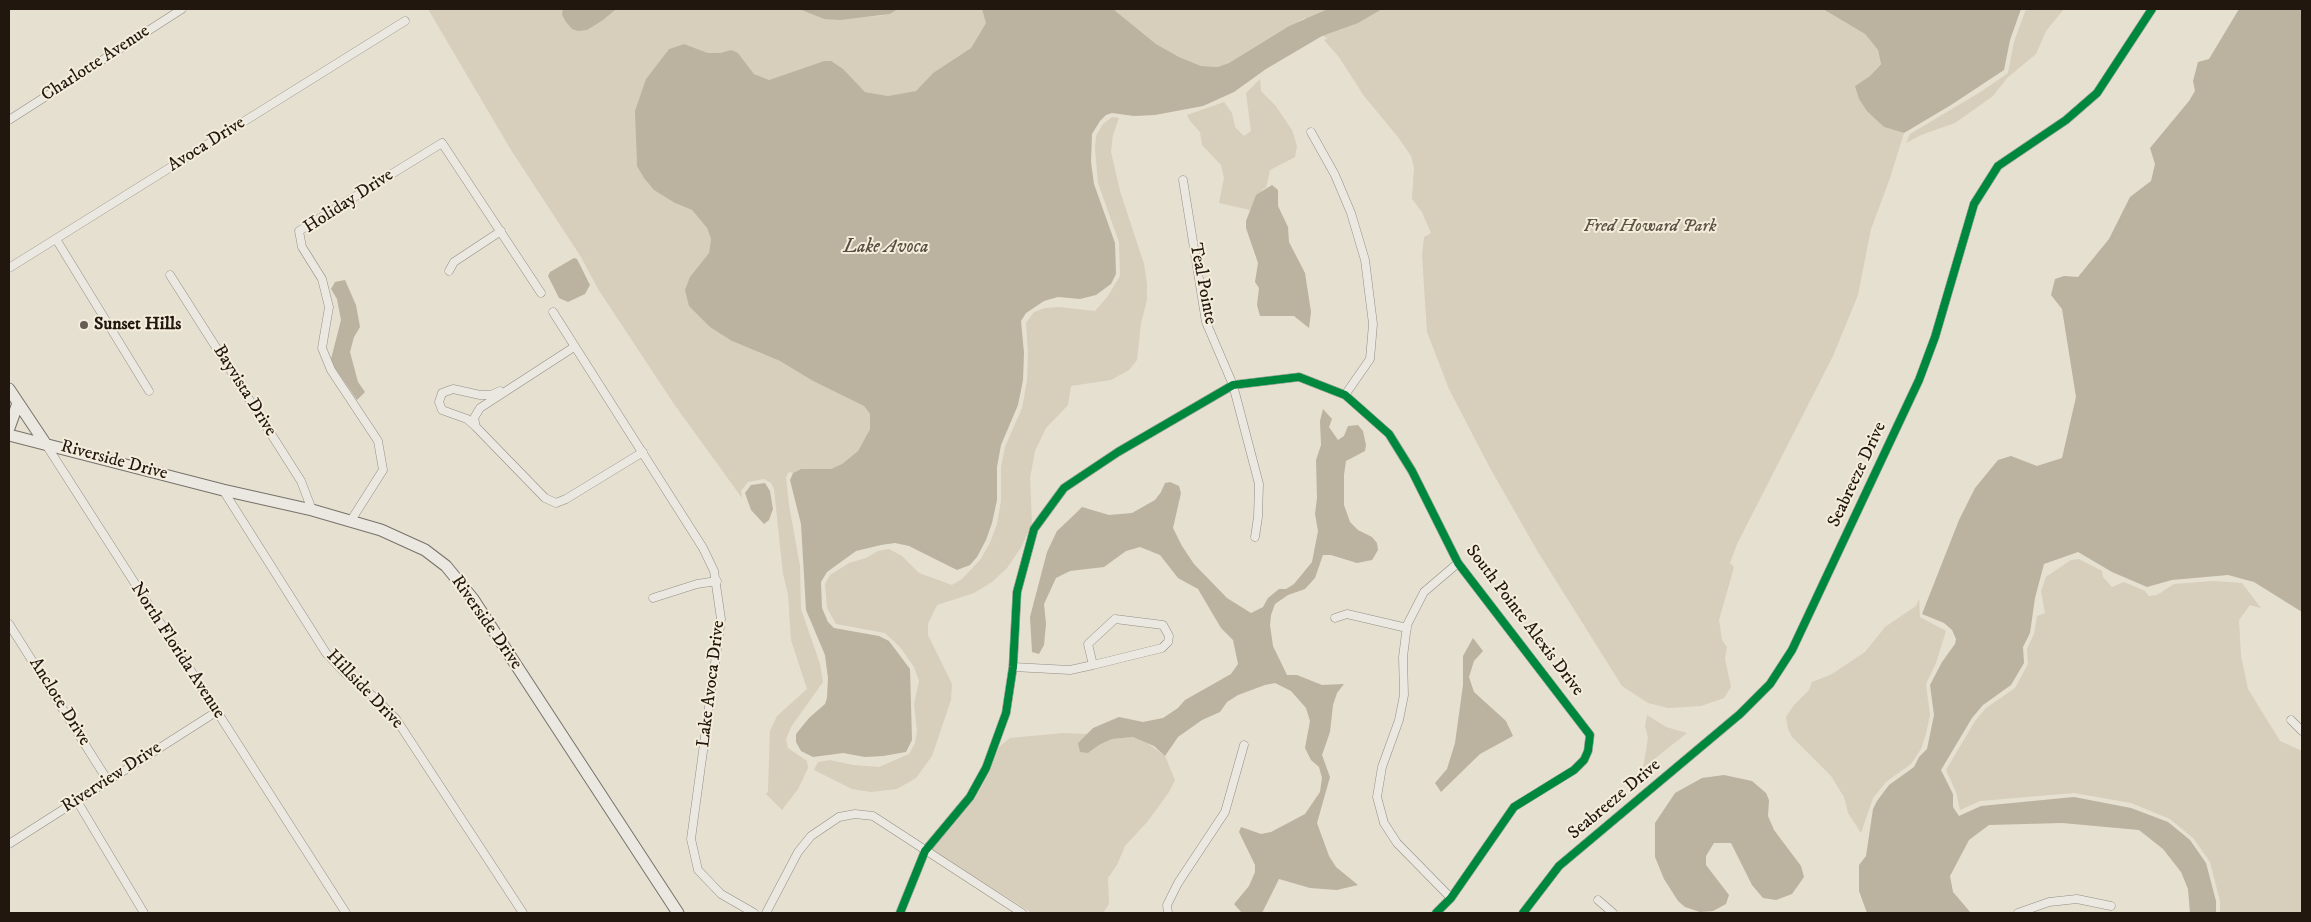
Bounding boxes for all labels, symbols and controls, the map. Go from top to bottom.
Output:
street label: Charlotte Avenue [38,21,154,107]
street label: Avoca Drive [164,113,250,177]
street label: Holiday Drive [300,165,398,239]
park label: Fred Howard Park [1584,216,1716,238]
water label: Lake Avoca [843,237,929,259]
street label: Teal Pointe [1184,242,1220,326]
place label: Sunset Hills [94,314,181,336]
marker: Sunset Hills [78,319,90,331]
street label: Bayvista Drive [207,341,281,441]
street label: Seabreeze Drive [1824,419,1892,531]
street label: Riverside Drive [58,436,170,486]
street label: South Pointe Alexis Drive [1460,541,1588,701]
street label: Riverside Drive [446,572,526,674]
street label: North Florida Avenue [125,579,229,723]
street label: Lake Avoca Drive [693,619,731,749]
street label: Hillside Drive [321,646,407,734]
street label: Anclote Drive [23,654,95,750]
street label: Riverview Drive [58,738,166,818]
street label: Seabreeze Drive [1565,755,1665,845]

